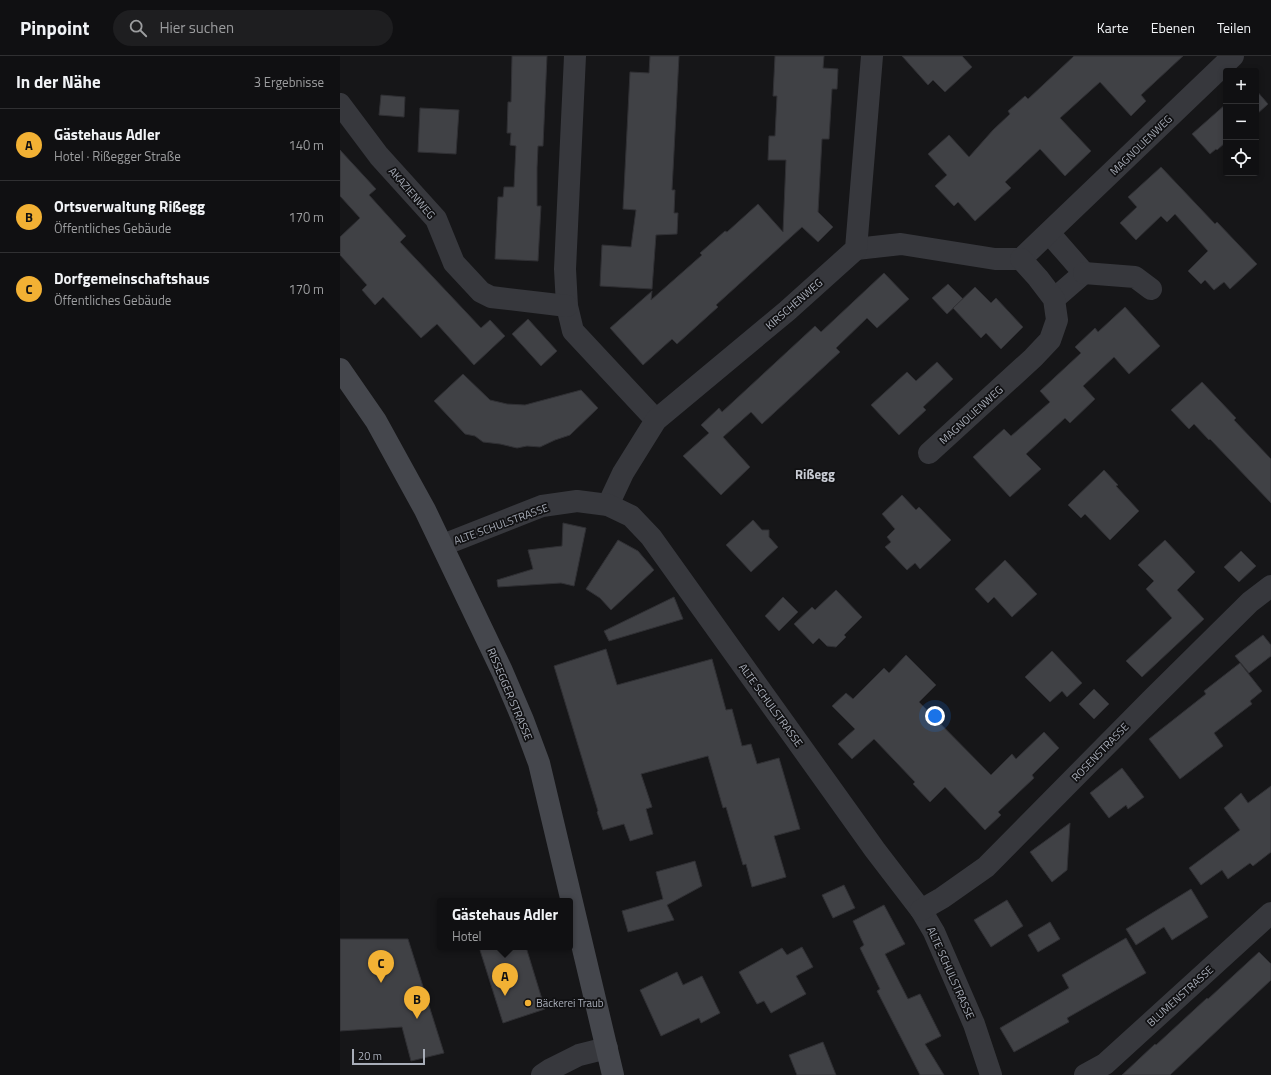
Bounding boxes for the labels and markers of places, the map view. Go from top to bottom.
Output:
pin: C [368,950,394,983]
pin: A [492,963,518,996]
pin: B [404,986,430,1019]
place label: Bäckerei Traub [536,995,604,1011]
marker: Bäckerei Traub [523,998,533,1008]

